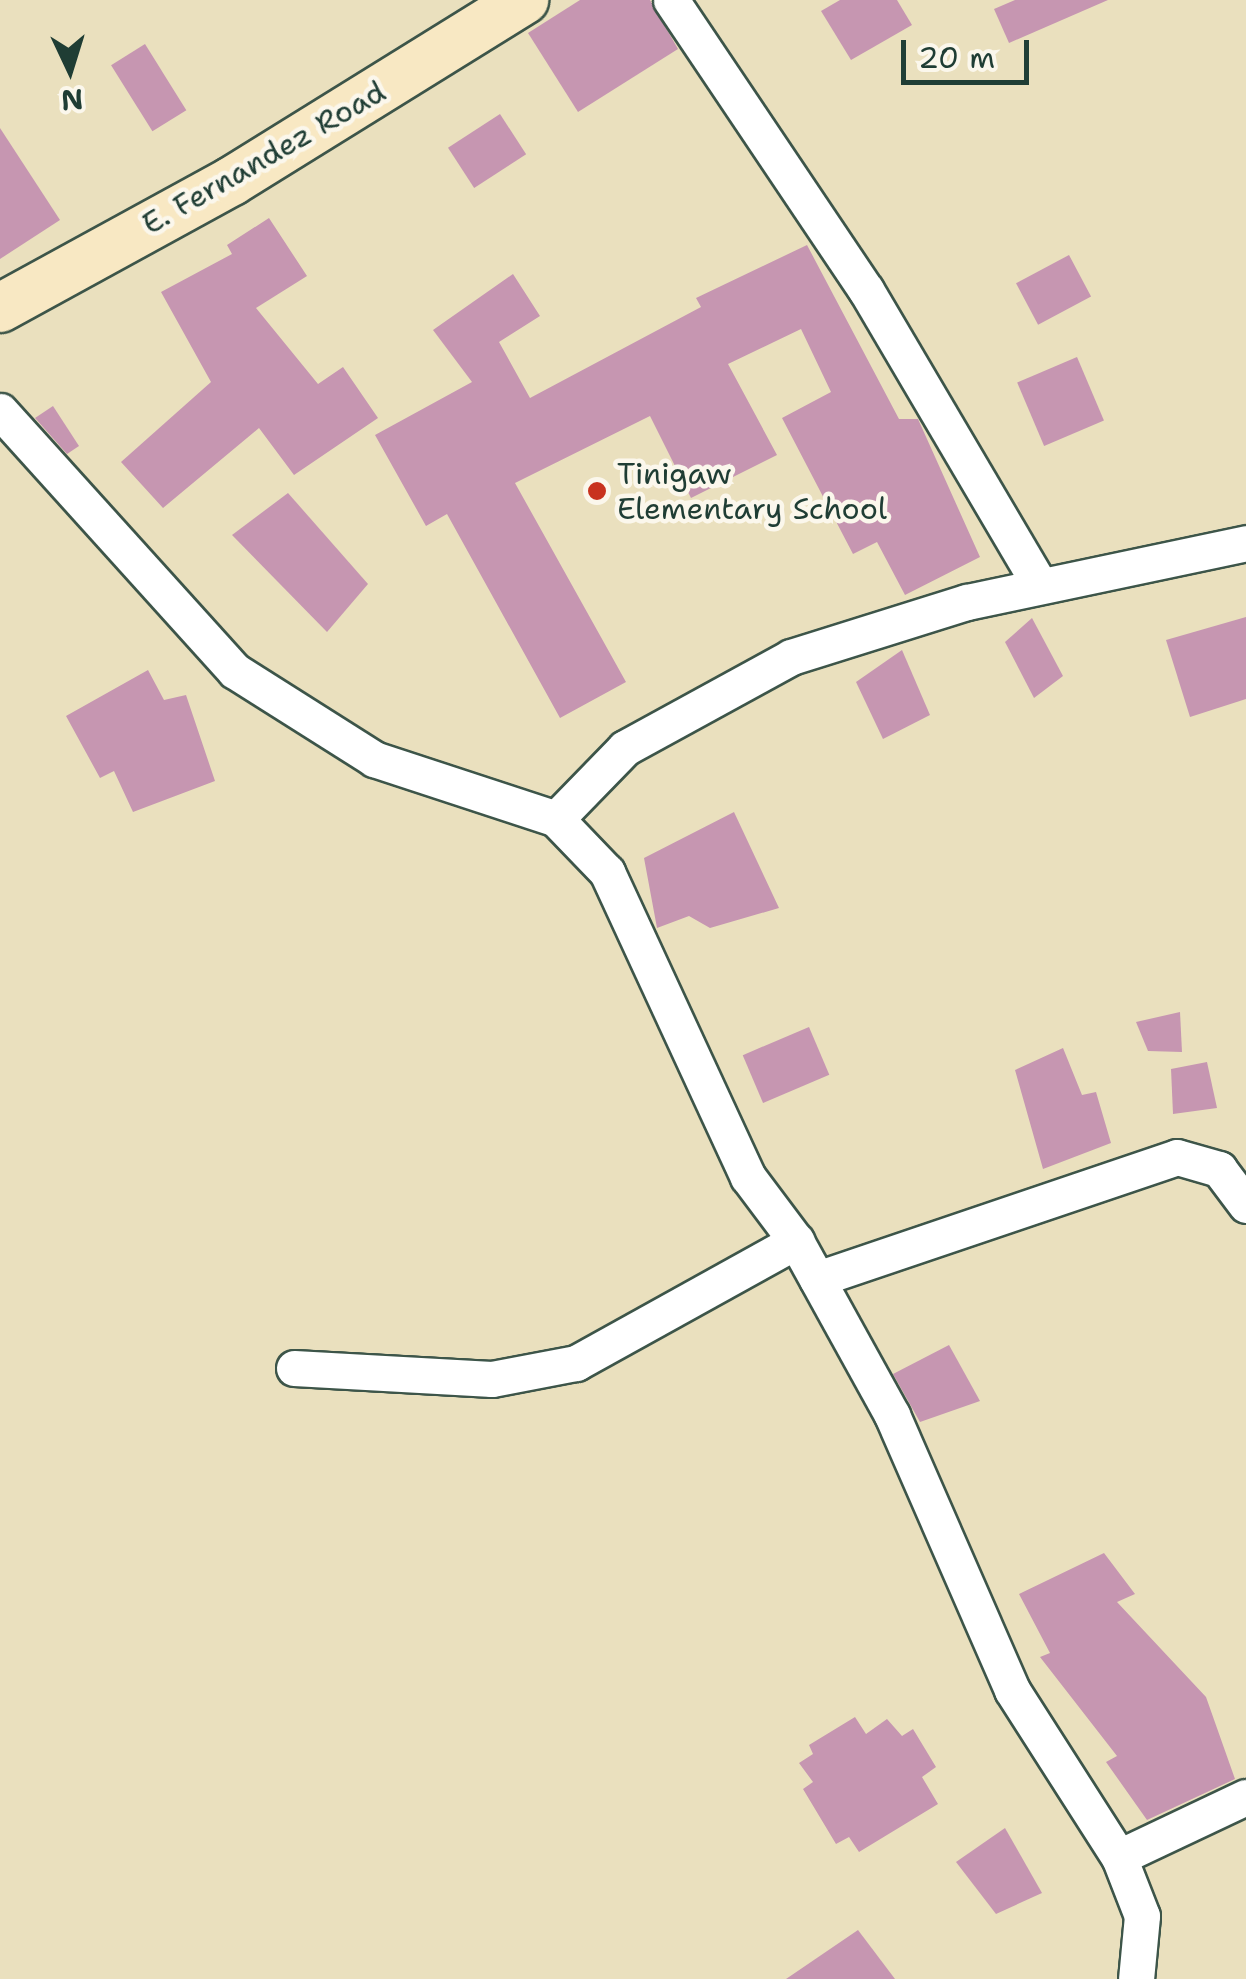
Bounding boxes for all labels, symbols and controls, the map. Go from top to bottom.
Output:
north arrow [20,20,120,120]
scale bar [906,20,1034,82]
text: 20 m [918,37,995,78]
street label: E. Fernandez Road [136,74,392,242]
text: N [60,80,84,120]
place label: Tinigaw Elementary School [617,456,887,526]
marker: Tinigaw Elementary School [586,480,608,502]

